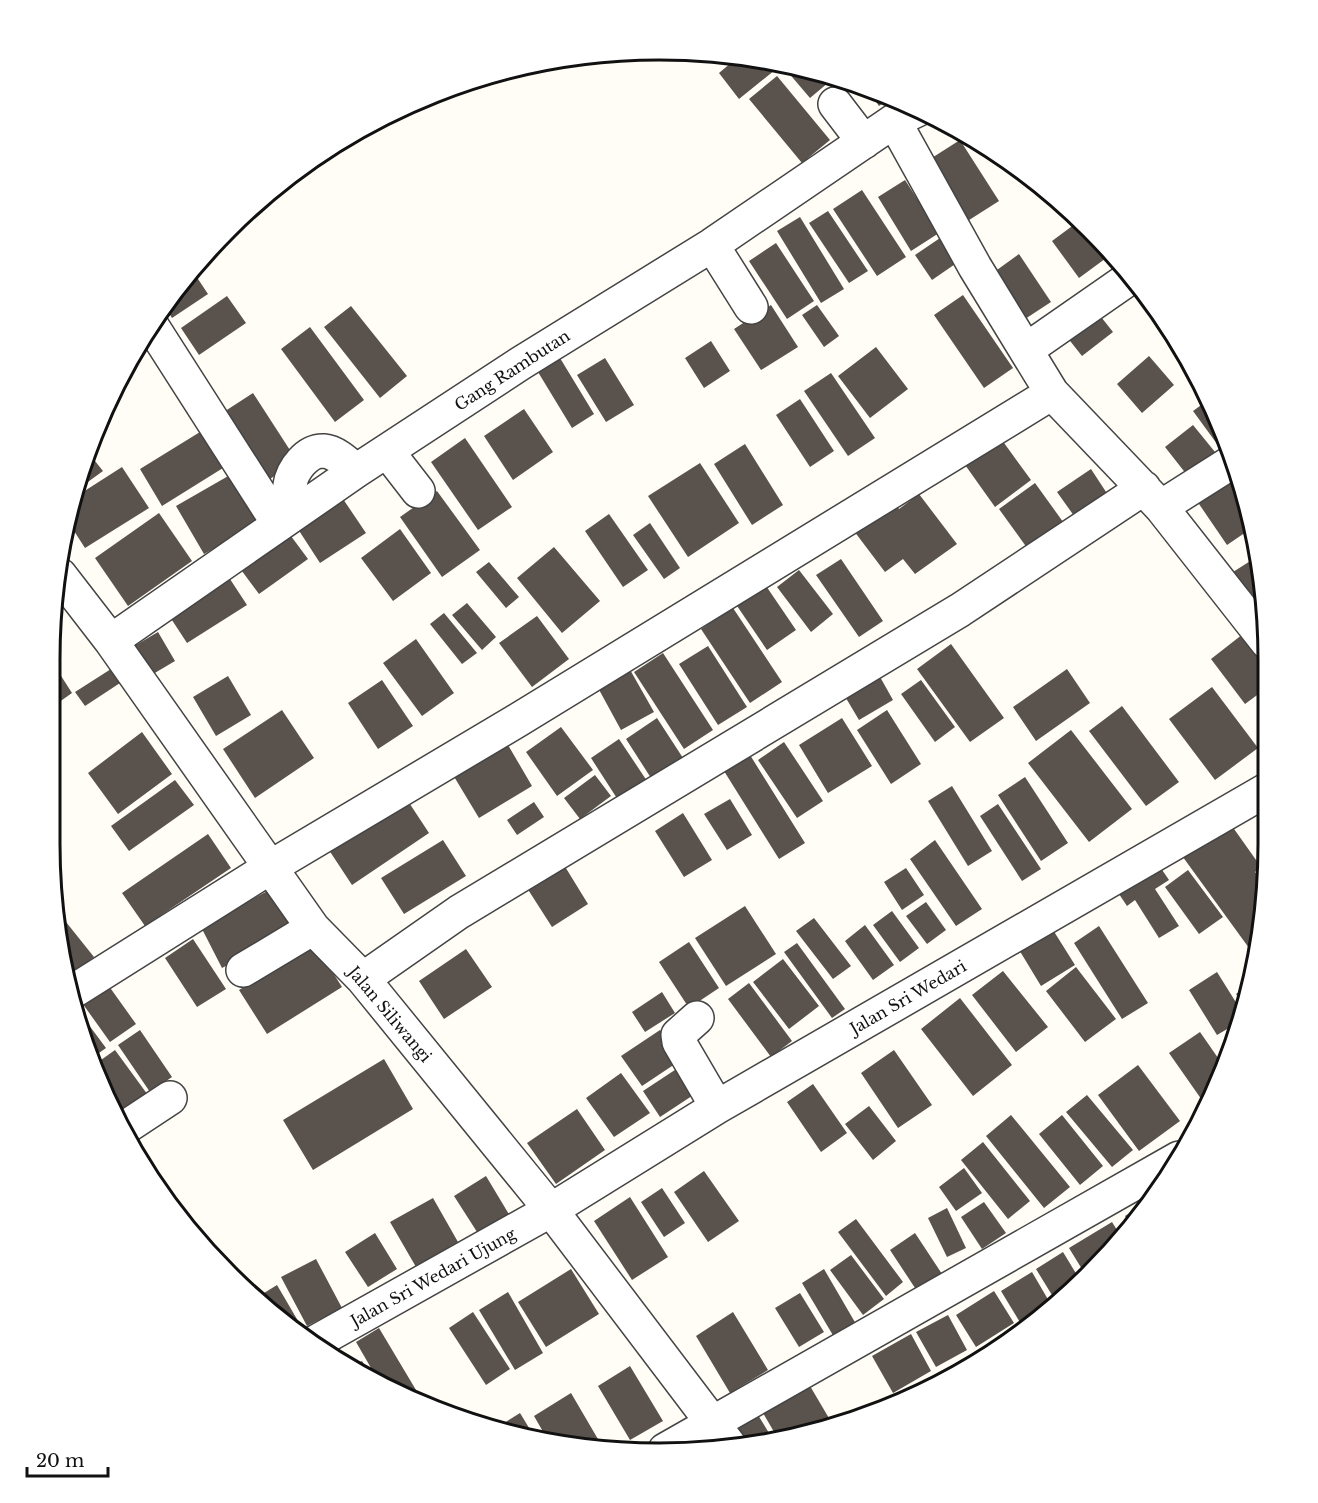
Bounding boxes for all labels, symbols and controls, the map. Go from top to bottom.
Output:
street label: Gang Rambutan [451,325,573,415]
street label: Jalan Sri Wedari [844,955,970,1039]
street label: Jalan Siliwangi [343,960,436,1066]
street label: Jalan Sri Wedari Ujung [345,1223,519,1332]
scale bar [27,1440,108,1478]
text: 20 m [36,1450,84,1472]

